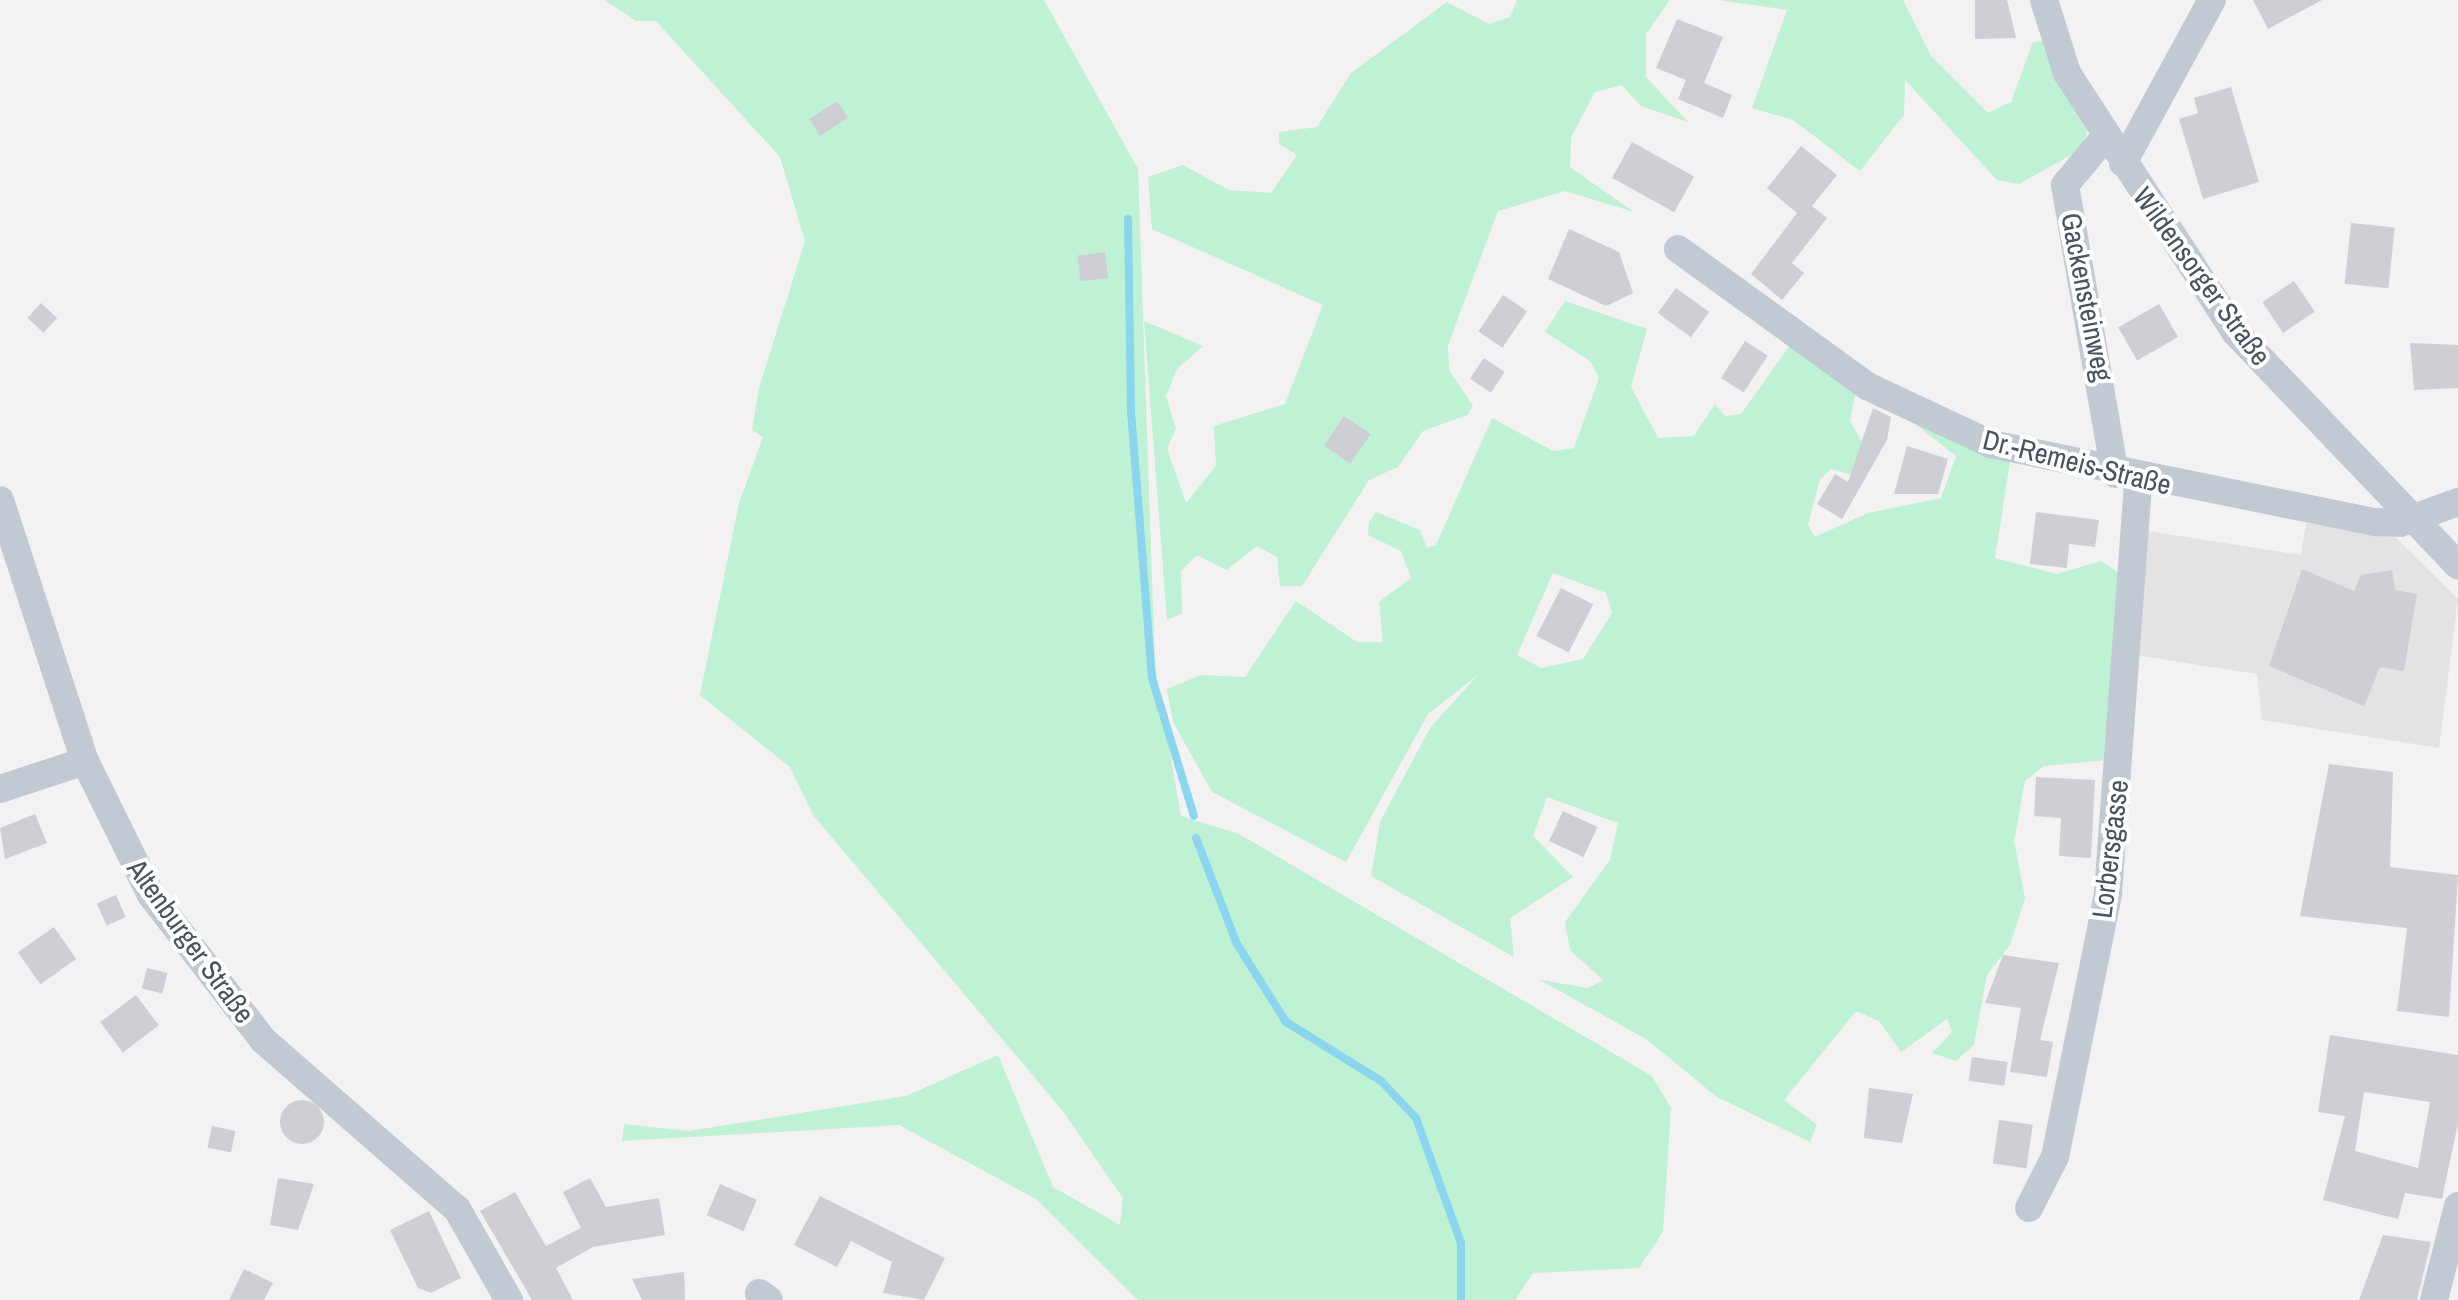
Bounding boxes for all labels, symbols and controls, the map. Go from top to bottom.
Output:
street label: Wildensorger Straße [2126,180,2278,372]
street label: Gackensteinweg [2054,210,2120,384]
street label: Dr.-Remeis-Straße [1979,422,2175,502]
street label: Lorbersgasse [2085,778,2135,920]
street label: Altenburger Straße [120,853,262,1029]

